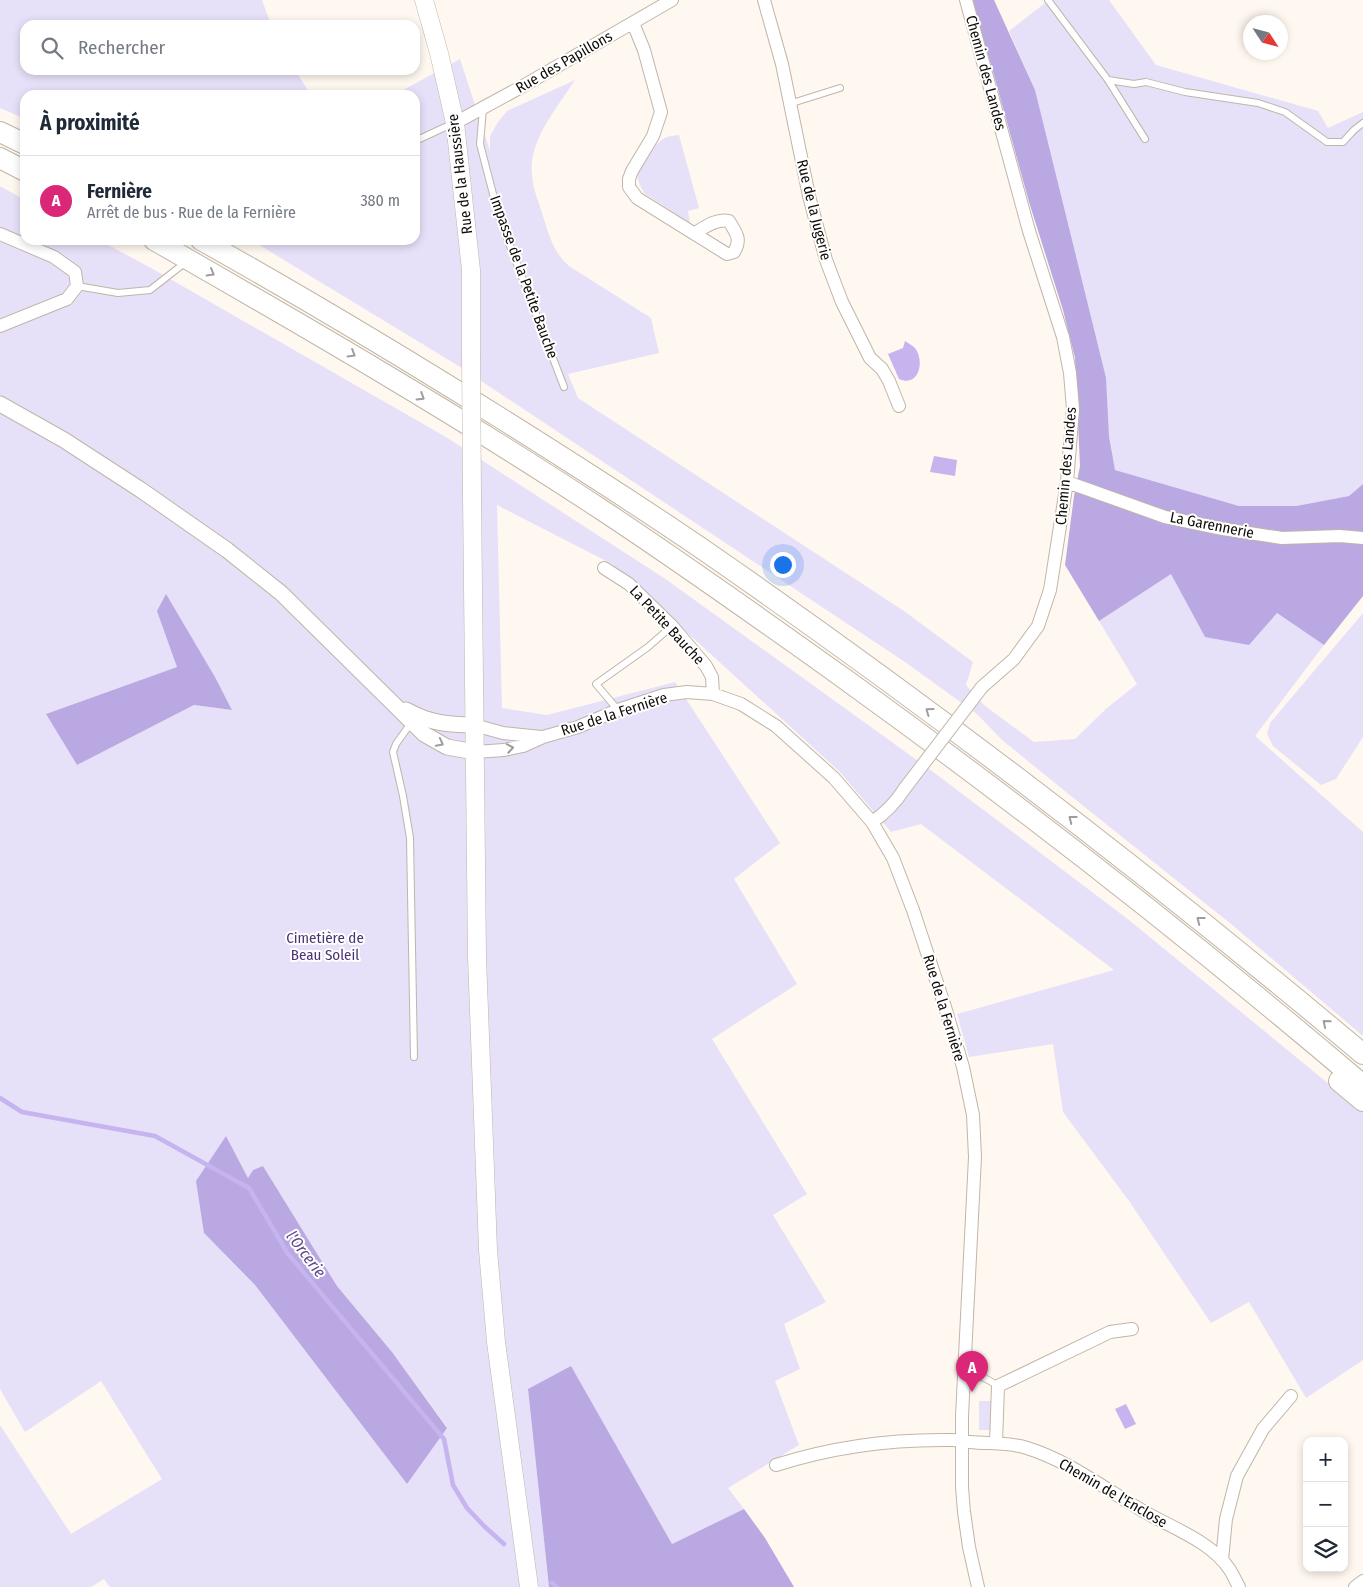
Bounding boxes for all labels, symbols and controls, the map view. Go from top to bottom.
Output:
street label: Chemin des Landes [962,13,1010,133]
north arrow [1243,15,1288,60]
search box [20,20,420,75]
street label: Rue des Papillons [512,27,616,97]
icon: search [38,34,66,62]
text: Rechercher [78,36,165,59]
text: À proximité [40,110,140,136]
street label: Rue de la Haussière [444,113,476,235]
street label: Rue de la Jugerie [793,158,835,262]
text: Fernière [87,180,152,203]
text: A [52,191,60,210]
text: 380 m [360,191,400,210]
street label: Impasse de la Petite Bauche [486,193,562,361]
text: Arrêt de bus · Rue de la Fernière [87,203,296,222]
one-way arrow [206,266,215,276]
one-way arrow [346,348,355,358]
one-way arrow [416,390,425,400]
street label: Chemin des Landes [1052,406,1080,526]
street label: La Garennerie [1168,508,1256,542]
your location [770,552,796,578]
street label: La Petite Bauche [626,582,708,668]
street label: Rue de la Fernière [559,688,669,740]
one-way arrow [925,707,934,717]
one-way arrow [435,737,444,747]
one-way arrow [505,744,514,754]
one-way arrow [1069,817,1078,825]
one-way arrow [1197,917,1206,925]
park label: Cimetière de Beau Soleil [286,929,364,964]
street label: Rue de la Fernière [919,952,969,1064]
one-way arrow [1322,1019,1331,1028]
water label: l'Orcerie [282,1227,330,1281]
pin: A [956,1351,988,1392]
map controls [1303,1437,1348,1572]
button: + [1303,1437,1348,1482]
street label: Chemin de l'Enclose [1056,1455,1170,1531]
button: − [1303,1482,1348,1527]
button: layers [1303,1527,1348,1572]

